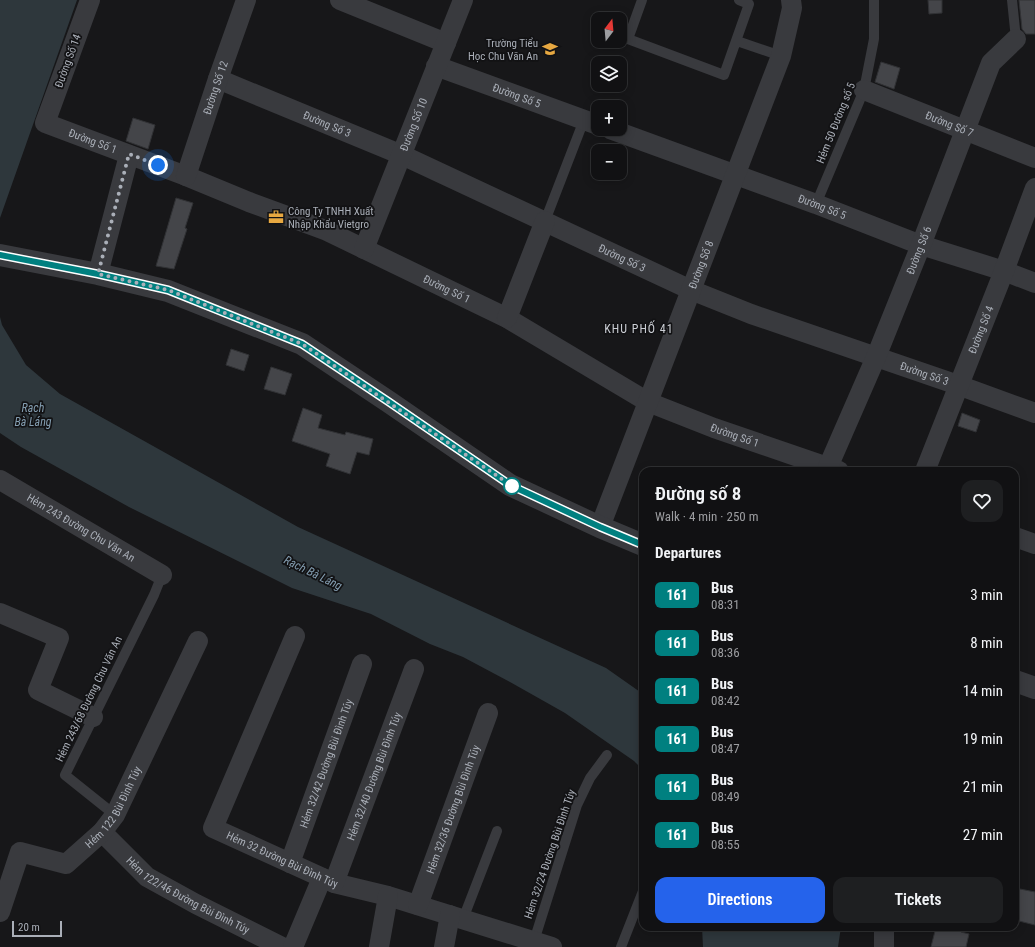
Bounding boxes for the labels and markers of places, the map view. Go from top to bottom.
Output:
place label: Trường Tiểu Học Chu Văn An [468,37,538,63]
school or university icon: Trường Tiểu Học Chu Văn An [541,40,559,58]
place label: Công Ty TNHH Xuất Nhập Khẩu Vietgro [288,205,374,231]
office icon: Công Ty TNHH Xuất Nhập Khẩu Vietgro [267,208,285,226]
unlabelled marker [503,477,521,495]

